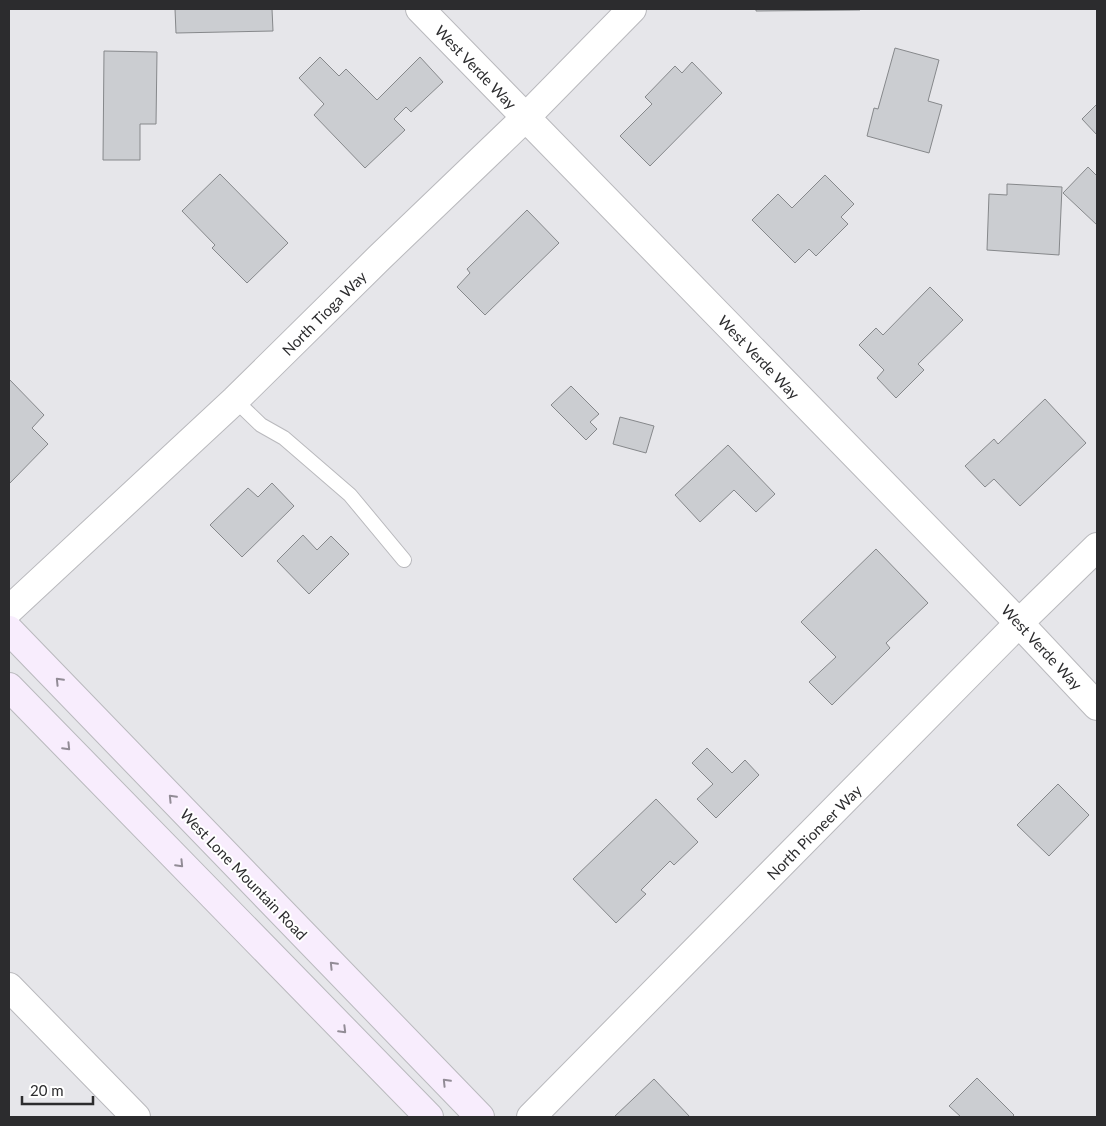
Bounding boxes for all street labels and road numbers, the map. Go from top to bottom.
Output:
street label: West Verde Way [431,21,521,113]
street label: North Tioga Way [278,267,370,359]
street label: West Verde Way [714,311,804,403]
street label: West Verde Way [998,601,1086,693]
street label: North Pioneer Way [763,781,865,883]
street label: West Lone Mountain Road [177,805,311,943]

